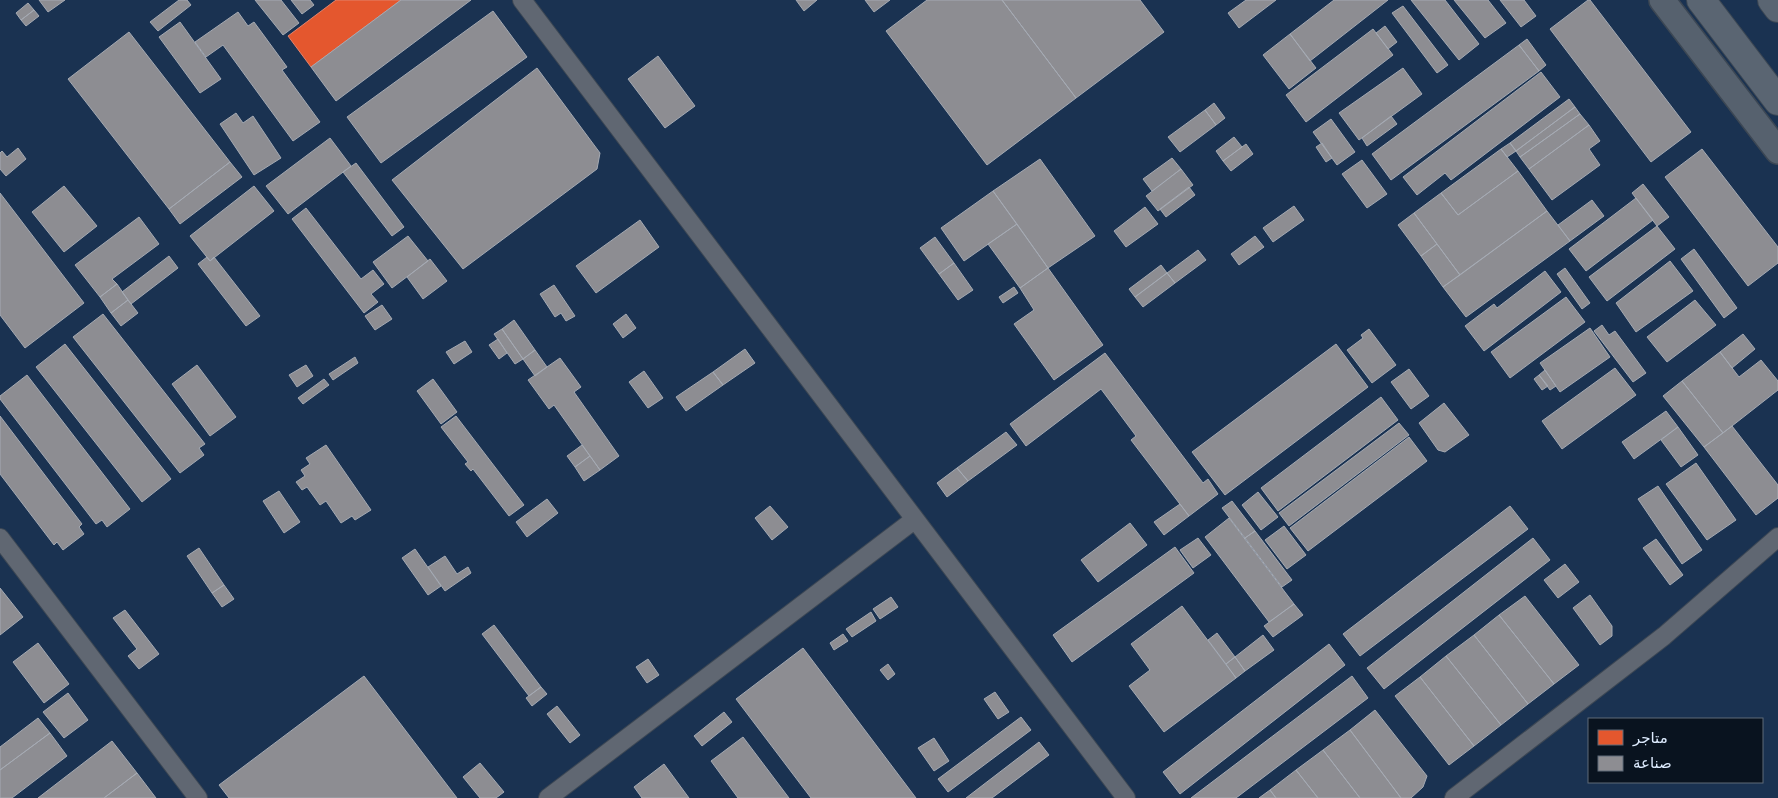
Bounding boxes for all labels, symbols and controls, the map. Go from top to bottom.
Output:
legend [1588,718,1763,783]
text: متاجر [1632,729,1668,747]
text: صناعة [1633,754,1672,772]

